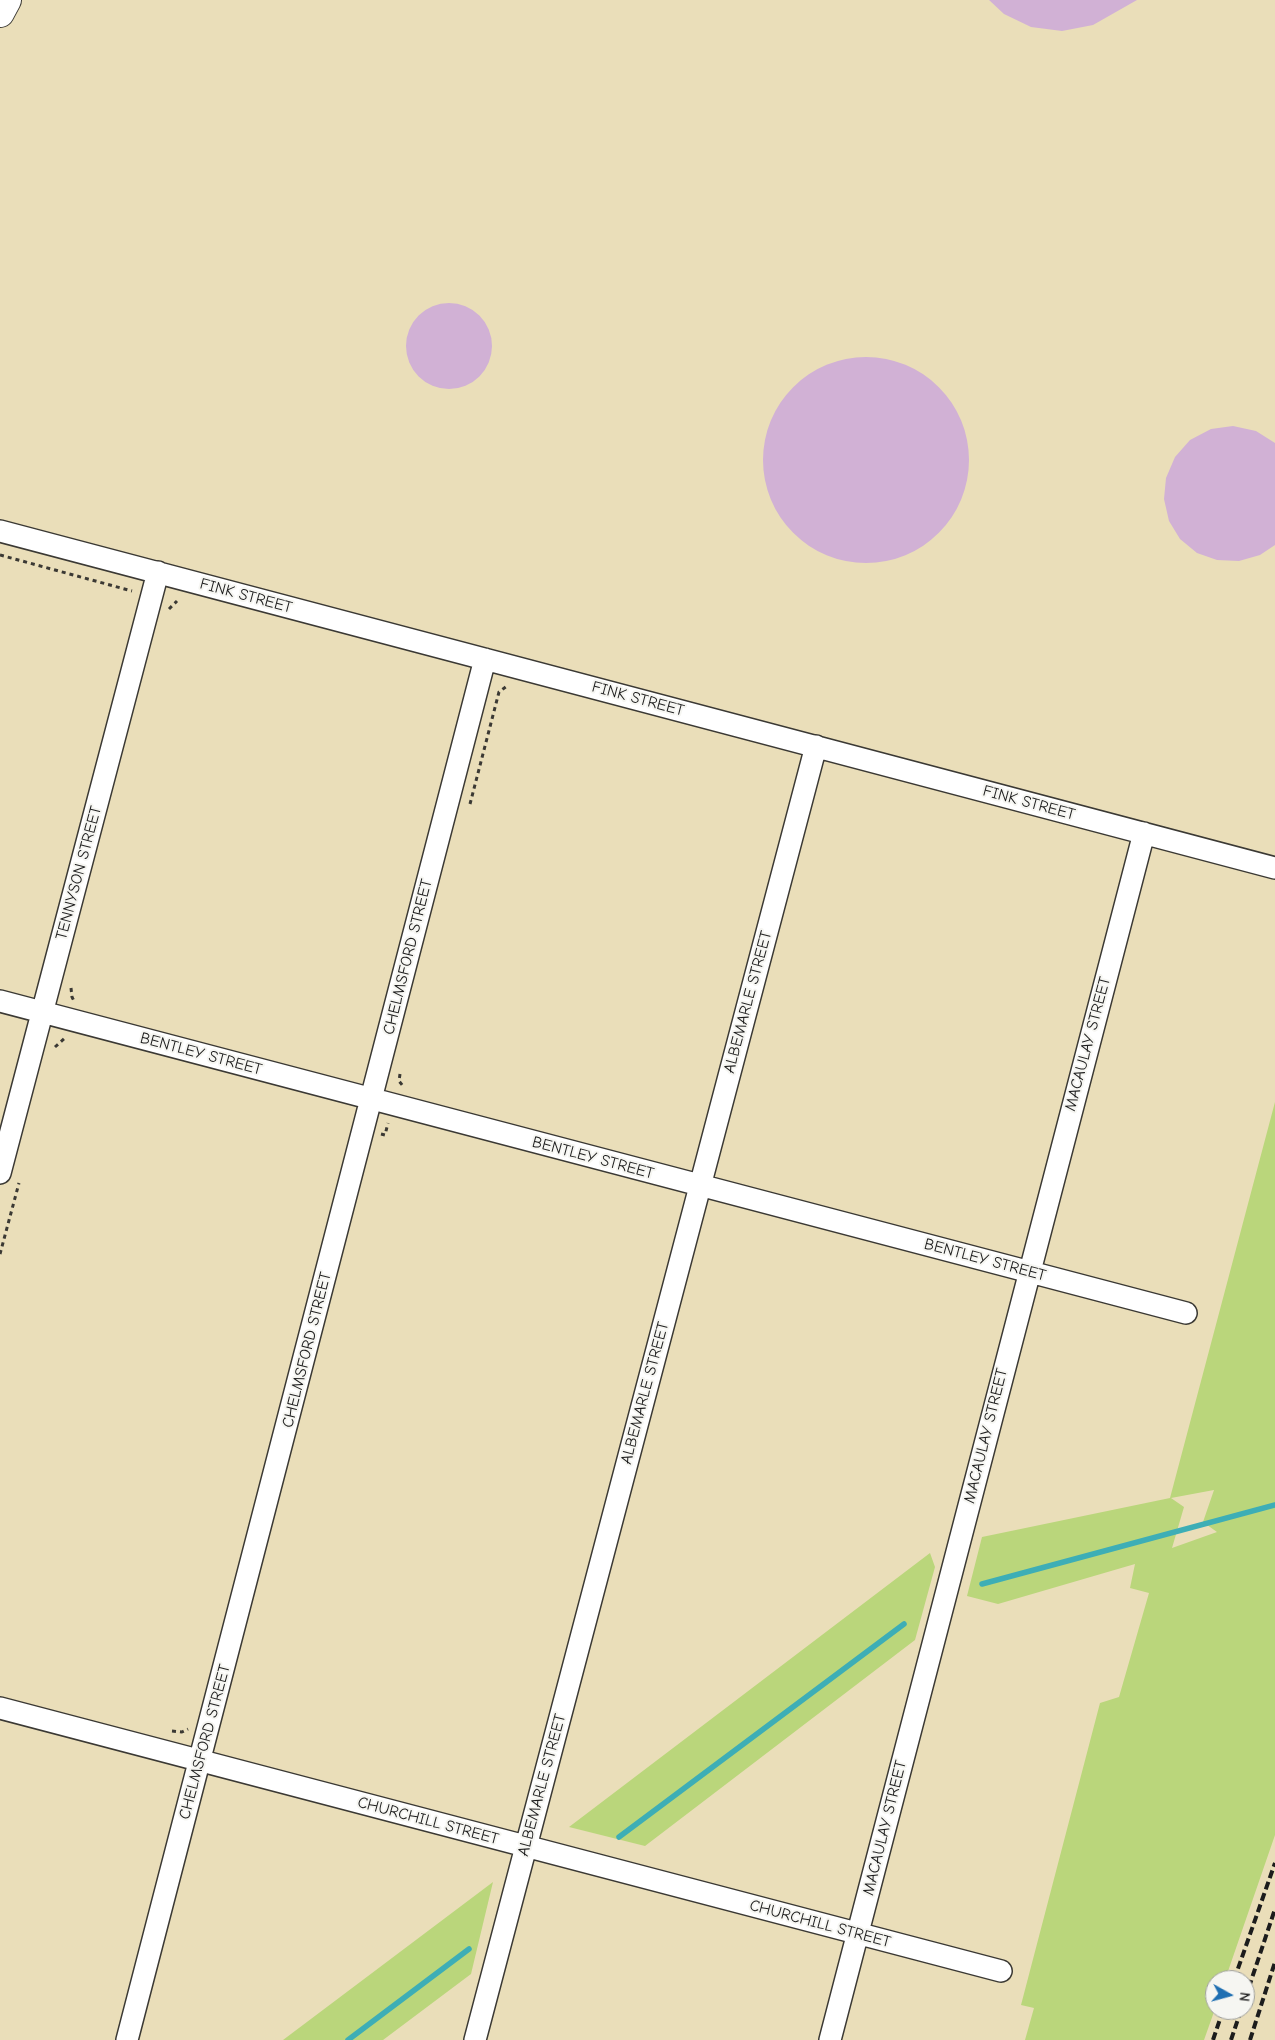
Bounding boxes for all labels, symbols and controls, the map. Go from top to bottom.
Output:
street label: FINK STREET [198,574,294,618]
street label: FINK STREET [590,677,686,721]
street label: FINK STREET [981,781,1077,825]
street label: TENNYSON STREET [52,804,106,942]
street label: CHELMSFORD STREET [379,877,437,1037]
street label: ALBEMARLE STREET [720,929,776,1075]
street label: MACAULAY STREET [1061,975,1115,1113]
street label: BENTLEY STREET [138,1029,264,1079]
street label: BENTLEY STREET [530,1133,656,1183]
street label: BENTLEY STREET [922,1235,1048,1285]
street label: CHELMSFORD STREET [278,1270,336,1430]
street label: ALBEMARLE STREET [617,1320,673,1466]
street label: MACAULAY STREET [960,1367,1012,1505]
street label: CHELMSFORD STREET [175,1662,235,1822]
street label: ALBEMARLE STREET [514,1712,570,1858]
street label: MACAULAY STREET [859,1759,911,1897]
street label: CHURCHILL STREET [355,1793,501,1849]
street label: CHURCHILL STREET [747,1896,893,1952]
north arrow [1205,1970,1255,2020]
text: N [1235,1991,1253,2002]

